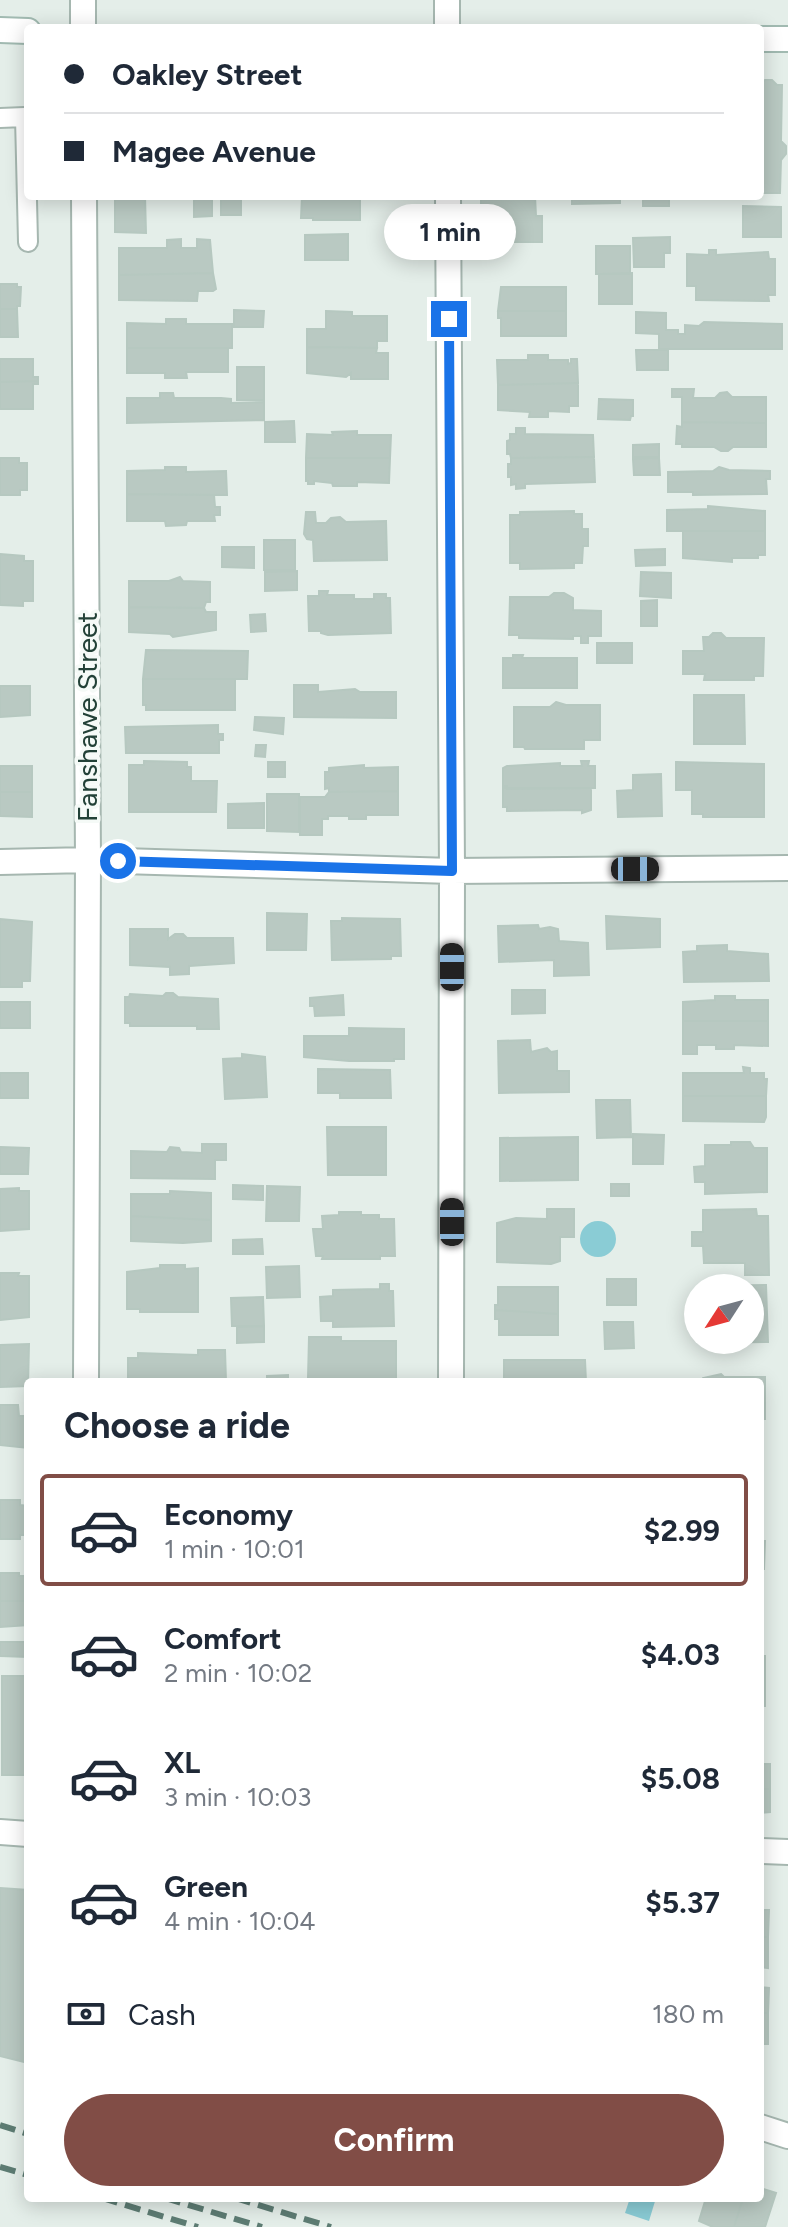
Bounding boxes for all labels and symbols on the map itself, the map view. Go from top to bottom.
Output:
callout: 1 min [383,203,515,259]
route end [431,301,467,337]
street label: Fanshawe Street [70,612,104,822]
route start [100,843,136,879]
car [611,857,659,881]
car [440,943,464,991]
car [440,1198,464,1246]
north arrow [684,1274,764,1354]

